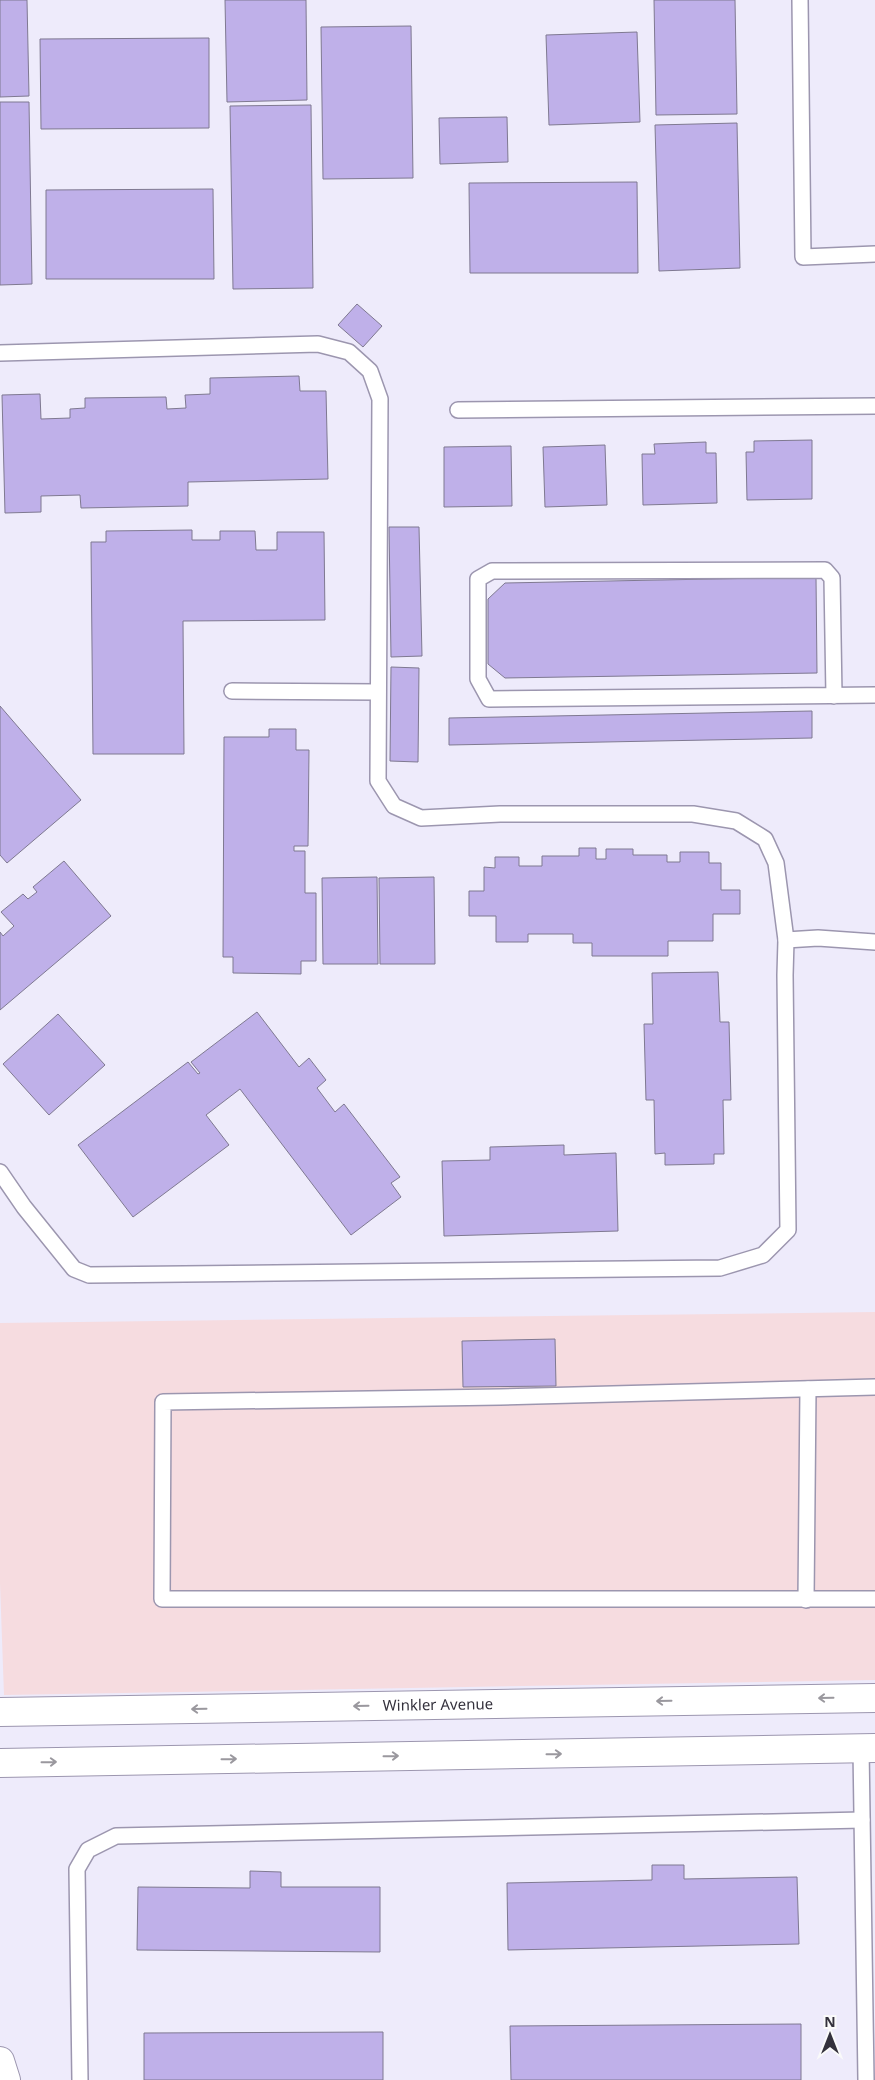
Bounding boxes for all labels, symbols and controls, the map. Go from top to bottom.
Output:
street label: Winkler Avenue [383,1693,493,1715]
one-way arrow [819,1694,835,1703]
one-way arrow [656,1696,672,1706]
one-way arrow [354,1702,370,1711]
one-way arrow [191,1704,208,1714]
one-way arrow [545,1749,561,1758]
one-way arrow [383,1752,399,1761]
one-way arrow [220,1754,236,1764]
one-way arrow [40,1757,56,1767]
north arrow [805,2010,855,2060]
text: N [824,2012,836,2031]

